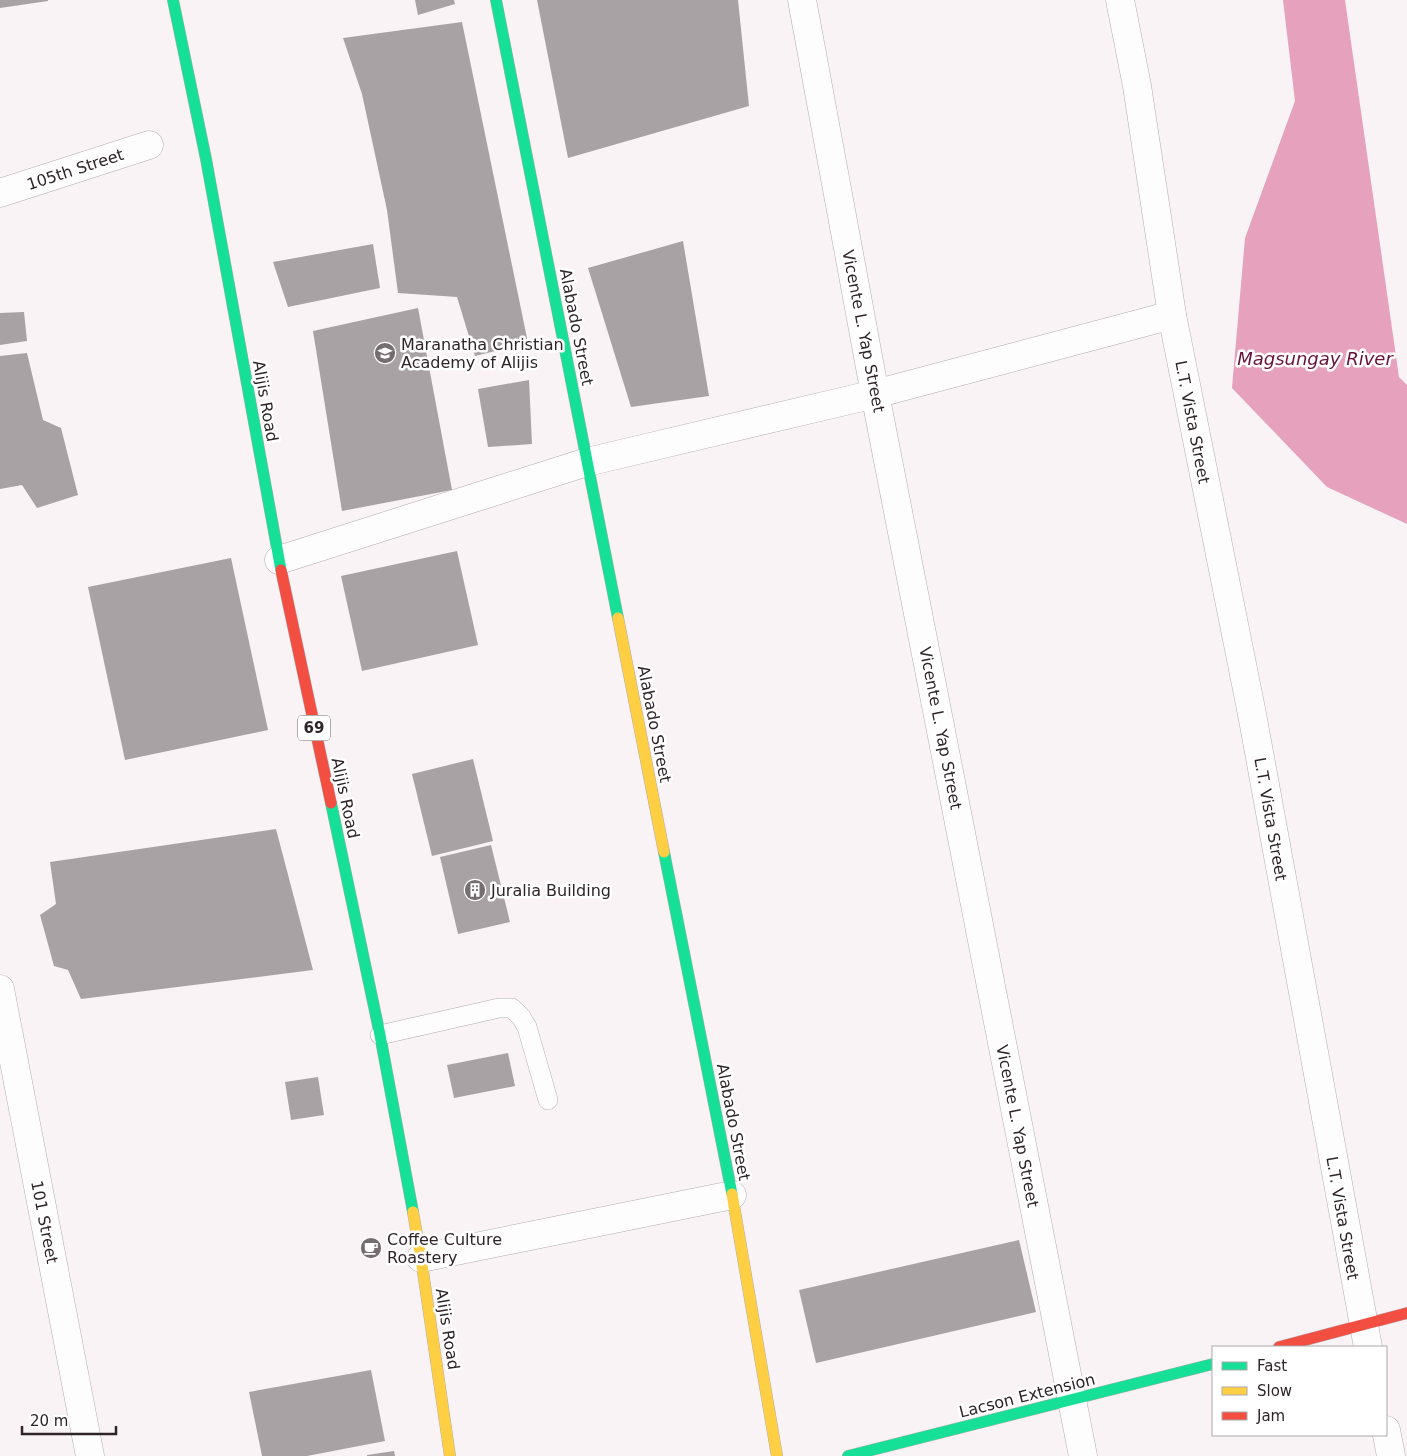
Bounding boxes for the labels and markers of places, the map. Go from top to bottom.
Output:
place label: Maranatha Christian Academy of Alijis [401,335,564,372]
school or university icon: Maranatha Christian Academy of Alijis [373,341,397,365]
building icon: Juralia Building [463,878,487,902]
place label: Juralia Building [490,881,611,900]
place label: Coffee Culture Roastery [387,1230,502,1267]
cafe icon: Coffee Culture Roastery [359,1236,383,1260]

